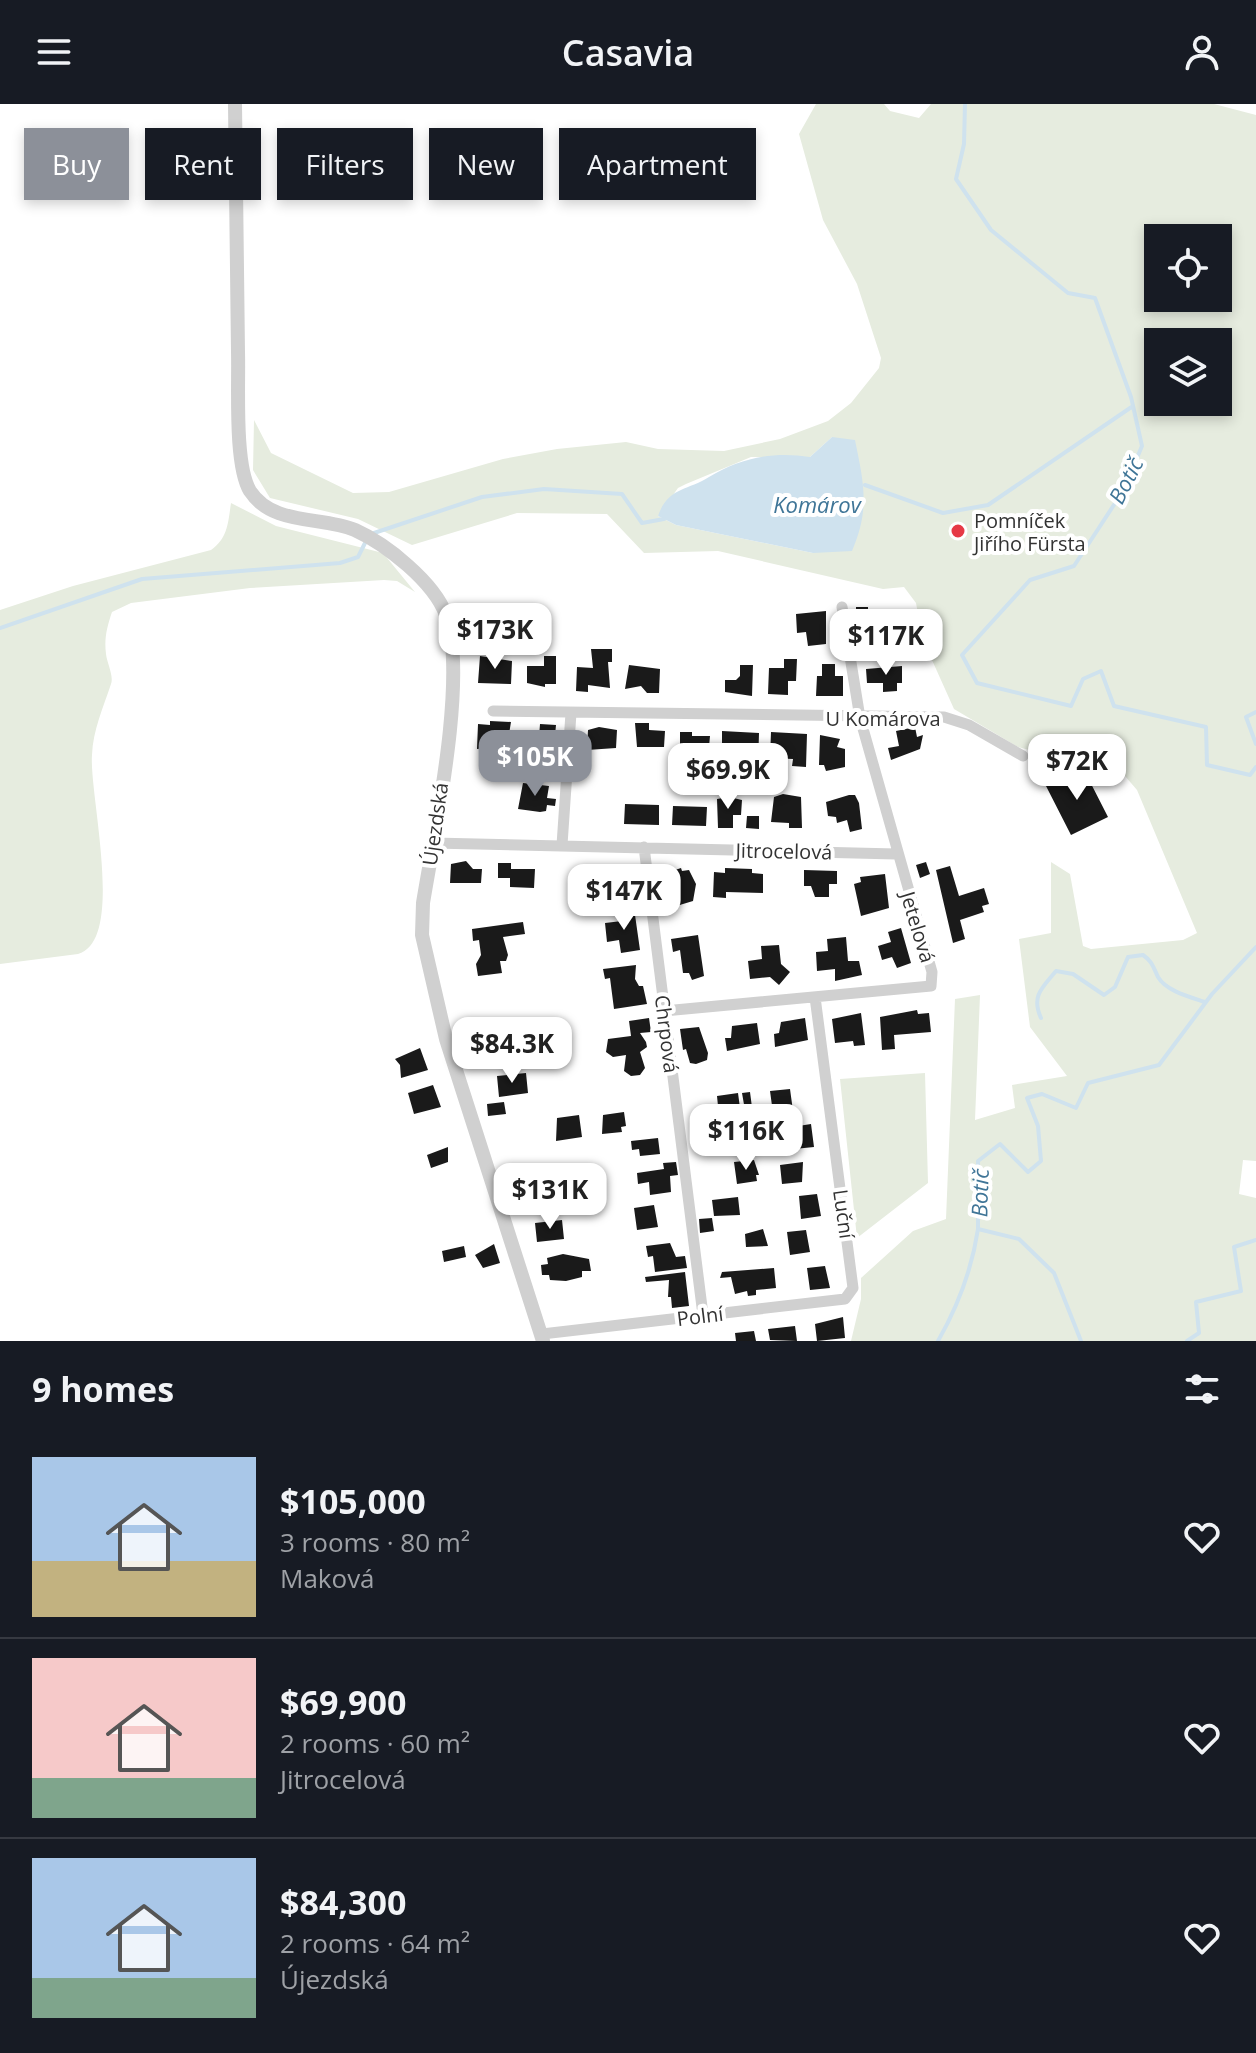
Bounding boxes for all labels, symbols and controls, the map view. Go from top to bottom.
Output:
text: Casavia [562,28,694,77]
icon: menu [32,30,76,74]
icon: person [1180,30,1224,74]
chip: Buy [24,128,129,200]
chip: Rent [145,128,261,200]
chip: Filters [277,128,413,200]
chip: New [429,128,543,200]
chip: Apartment [559,128,756,200]
map controls [1144,224,1232,416]
button: locate [1144,224,1232,312]
button: layers [1144,328,1232,416]
water label: Botič [1101,451,1150,508]
water label: Komárov [773,489,863,519]
place label: Pomníček Jiřího Fürsta [972,507,1086,557]
marker: Pomníček Jiřího Fürsta [949,522,967,540]
pin: $173K [439,603,551,671]
pin: $117K [830,609,942,677]
text: $173K [457,611,533,647]
text: $117K [848,617,924,653]
street label: U Komárova [826,705,941,732]
pin: $105K [479,730,591,798]
pin: $72K [1030,734,1124,802]
text: $105K [497,738,573,774]
text: $72K [1046,742,1108,778]
pin: $69.9K [663,743,793,811]
text: $69.9K [686,751,770,787]
street label: Újezdská [416,781,454,867]
street label: Jitrocelová [733,837,833,865]
pin: $147K [568,864,680,932]
text: $147K [586,872,662,908]
street label: Jetelová [894,886,942,966]
street label: Chrpová [649,993,685,1075]
pin: $84.3K [447,1017,577,1085]
text: $84.3K [470,1025,554,1061]
pin: $116K [690,1104,802,1172]
text: $116K [708,1112,784,1148]
pin: $131K [494,1163,606,1231]
water label: Botič [963,1167,995,1218]
text: $131K [512,1171,588,1207]
street label: Luční [827,1188,861,1241]
street label: Polní [675,1300,726,1332]
text: 9 homes [32,1366,174,1412]
icon: filters [1180,1367,1224,1411]
text: $105,000 [280,1478,426,1524]
icon: home [96,1489,192,1585]
icon: heart [1180,1515,1224,1559]
text: 3 rooms · 80 m² [280,1524,470,1560]
text: Maková [280,1560,375,1596]
text: $69,900 [280,1679,406,1725]
icon: home [96,1690,192,1786]
icon: heart [1180,1716,1224,1760]
text: 2 rooms · 60 m² [280,1725,470,1761]
text: Jitrocelová [280,1761,406,1797]
text: $84,300 [280,1879,406,1925]
icon: home [96,1890,192,1986]
icon: heart [1180,1916,1224,1960]
text: 2 rooms · 64 m² [280,1925,470,1961]
text: Újezdská [280,1961,389,1997]

